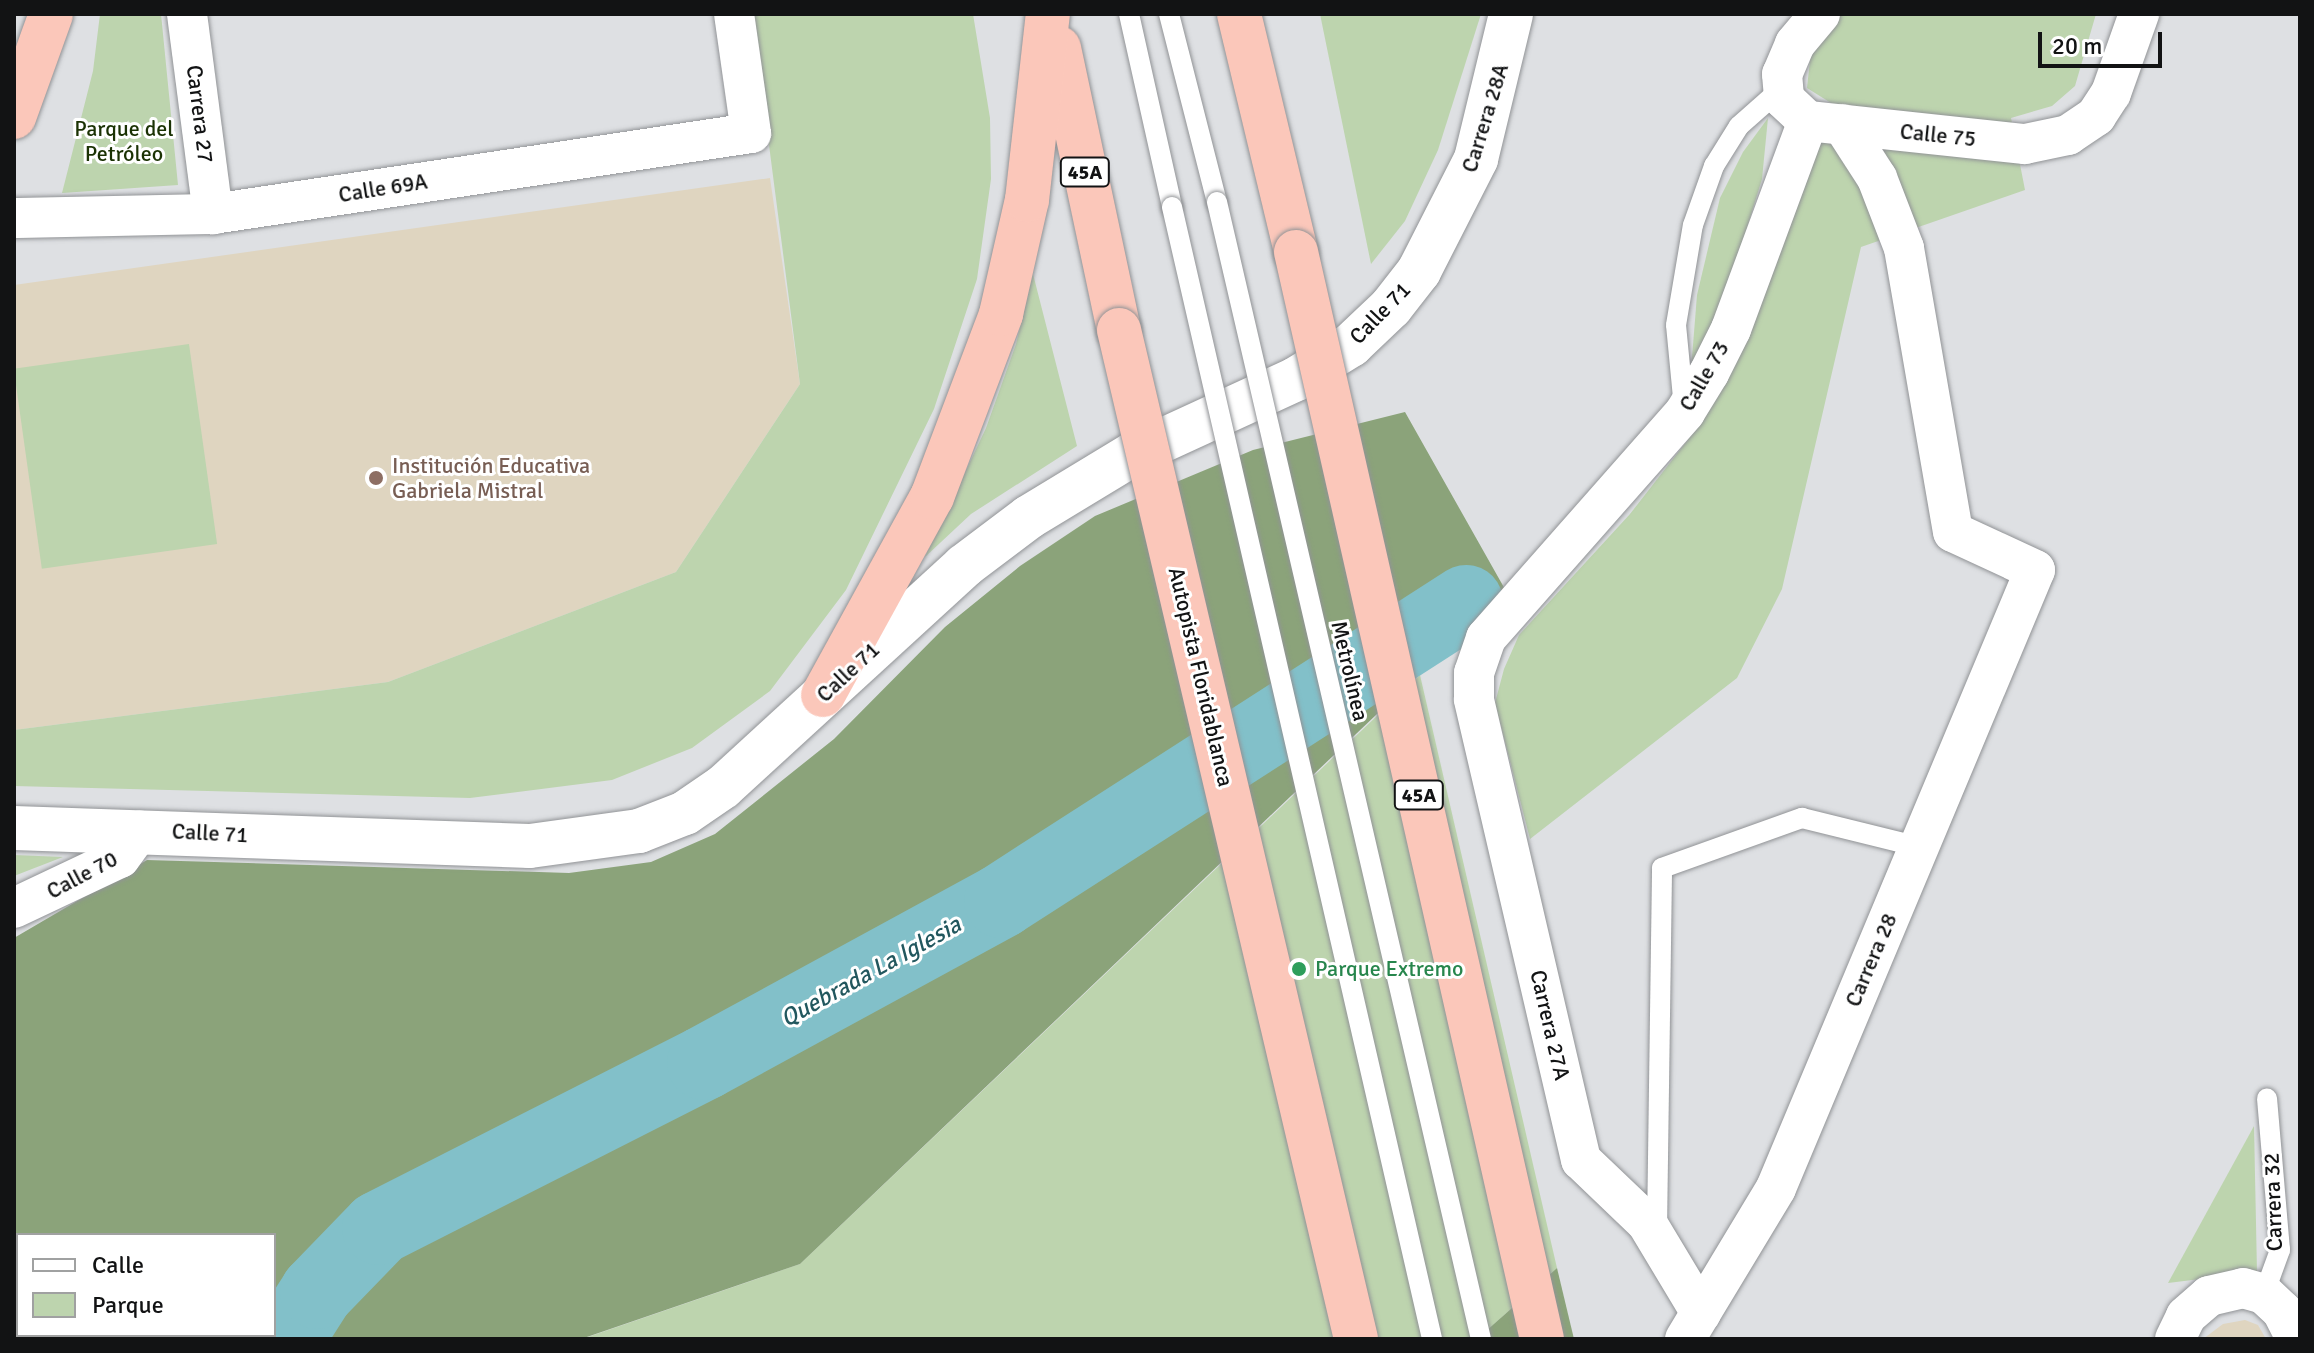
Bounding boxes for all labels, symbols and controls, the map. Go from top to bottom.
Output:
scale bar [2042,16,2166,66]
text: 20 m [2052,31,2102,61]
street label: Carrera 28A [1456,60,1514,176]
street label: Carrera 27 [181,63,219,165]
park label: Parque del Petróleo [74,115,174,166]
street label: Calle 75 [1899,118,1977,152]
road number: 45A [1059,156,1111,188]
street label: Calle 69A [337,168,429,208]
street label: Calle 71 [1344,276,1416,350]
street label: Calle 73 [1673,336,1735,416]
place label: Institución Educativa Gabriela Mistral [392,452,590,504]
marker: Institución Educativa Gabriela Mistral [367,469,385,487]
street label: Autopista Floridablanca [1163,565,1239,789]
street label: Metrolínea [1326,618,1374,724]
street label: Calle 71 [811,636,885,708]
road number: 45A [1393,779,1445,811]
street label: Calle 71 [171,818,249,848]
street label: Calle 70 [42,845,122,905]
street label: Carrera 28 [1840,909,1902,1011]
water label: Quebrada La Iglesia [776,910,966,1034]
place label: Parque Extremo [1315,956,1464,982]
marker: Parque Extremo [1290,960,1308,978]
street label: Carrera 27A [1525,967,1575,1083]
street label: Carrera 32 [2258,1152,2288,1252]
legend [16,1233,276,1337]
text: Calle [92,1250,144,1280]
text: Parque [92,1290,164,1320]

